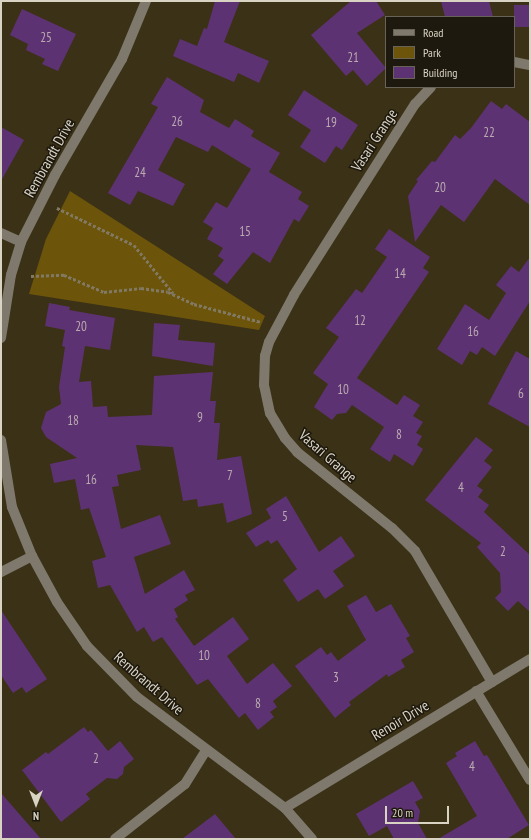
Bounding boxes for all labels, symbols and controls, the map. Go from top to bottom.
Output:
legend [385,16,515,88]
text: Road [423,25,443,40]
house number: 25 [40,30,52,46]
text: Park [423,45,441,60]
house number: 21 [347,50,359,66]
text: Building [423,65,458,80]
street label: Vasari Grange [347,105,401,175]
house number: 26 [171,114,183,130]
house number: 19 [325,115,337,131]
street label: Rembrandt Drive [20,116,78,200]
house number: 22 [483,125,495,141]
house number: 24 [134,165,146,181]
house number: 20 [434,180,446,196]
house number: 15 [239,224,251,240]
house number: 14 [394,266,406,282]
house number: 12 [354,313,366,329]
house number: 20 [75,319,87,335]
house number: 16 [467,324,479,340]
house number: 10 [337,382,349,398]
house number: 6 [518,386,524,402]
house number: 9 [197,410,203,426]
house number: 18 [67,413,79,429]
street label: Vasari Grange [295,426,361,486]
house number: 8 [396,427,402,443]
house number: 7 [227,468,233,484]
house number: 16 [85,472,97,488]
house number: 4 [458,480,464,496]
house number: 5 [282,509,288,525]
house number: 2 [500,544,506,560]
street label: Rembrandt Drive [110,648,188,718]
house number: 10 [198,648,210,664]
house number: 3 [333,670,339,686]
house number: 8 [255,696,261,712]
street label: Renoir Drive [368,696,432,744]
house number: 2 [93,751,99,767]
house number: 4 [469,759,475,775]
north arrow [16,784,56,824]
scale bar [387,798,451,824]
text: 20 m [392,805,413,820]
text: N [33,809,39,823]

